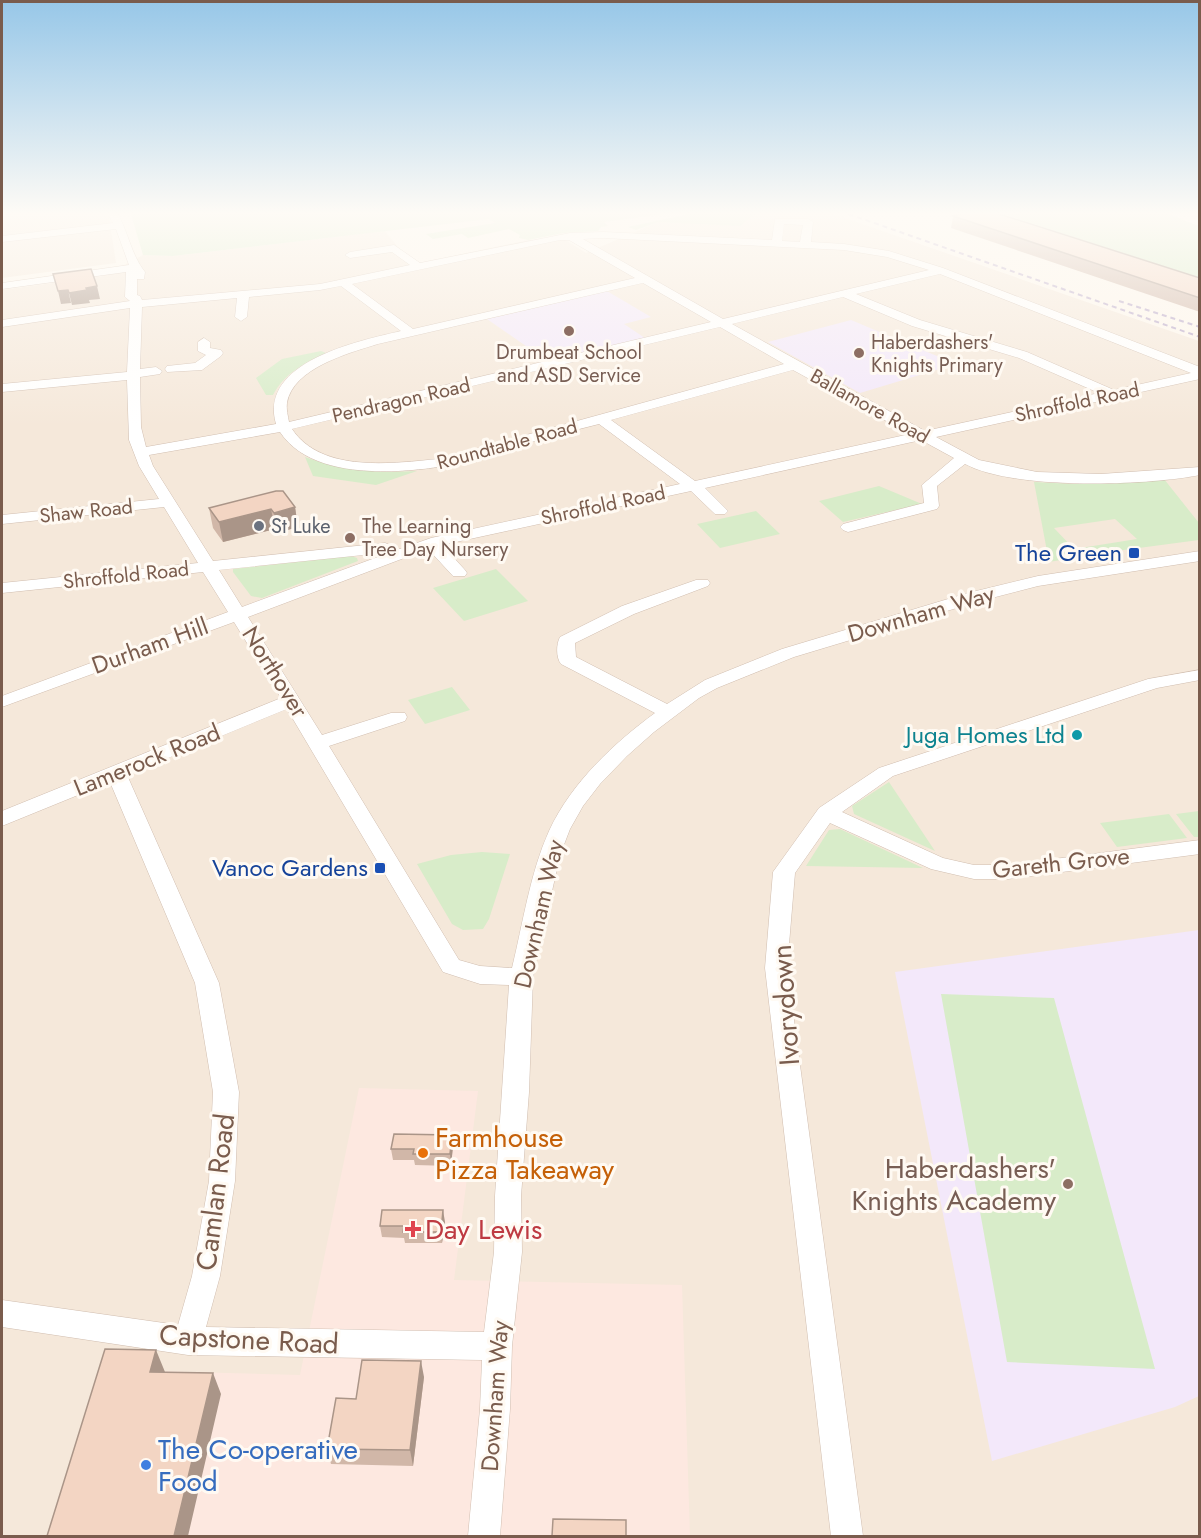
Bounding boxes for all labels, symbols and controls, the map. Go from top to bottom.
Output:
marker: Drumbeat School and ASD Service [562,324,576,338]
place label: Haberdashers' Knights Primary [871,328,1003,380]
place label: Drumbeat School and ASD Service [496,338,642,390]
marker: Haberdashers' Knights Primary [852,346,866,360]
street label: Ballamore Road [805,362,935,451]
street label: Pendragon Road [329,370,473,430]
street label: Shroffold Road [1012,375,1142,430]
street label: Roundtable Road [434,412,581,477]
street label: Shroffold Road [538,478,668,533]
street label: Shaw Road [38,492,134,531]
place label: St Luke [271,512,331,541]
place label: The Learning Tree Day Nursery [362,512,508,564]
marker: St Luke [252,519,266,533]
marker: The Learning Tree Day Nursery [343,531,357,545]
place label: The Green [1015,535,1122,570]
marker: The Green [1127,546,1141,560]
street label: Shroffold Road [62,554,190,597]
street label: Downham Way [843,576,999,651]
street label: Durham Hill [87,608,213,683]
street label: Northover [234,619,318,725]
street label: Lamerock Road [68,714,225,805]
place label: Juga Homes Ltd [903,717,1065,752]
marker: Juga Homes Ltd [1070,728,1084,742]
street label: Downham Way [504,836,573,992]
street label: Gareth Grove [991,838,1131,887]
place label: Vanoc Gardens [212,850,368,885]
marker: Vanoc Gardens [373,861,387,875]
street label: Ivorydown [761,943,810,1067]
street label: Camlan Road [186,1111,245,1273]
place label: Farmhouse Pizza Takeaway [435,1117,615,1190]
marker: Farmhouse Pizza Takeaway [416,1146,430,1160]
place label: Haberdashers' Knights Academy [851,1148,1057,1221]
marker: Haberdashers' Knights Academy [1061,1177,1075,1191]
place label: Day Lewis [425,1209,542,1250]
marker: Day Lewis [406,1222,420,1236]
street label: Capstone Road [158,1314,340,1365]
street label: Downham Way [472,1319,517,1473]
place label: The Co-operative Food [158,1429,358,1502]
marker: The Co-operative Food [139,1458,153,1472]

